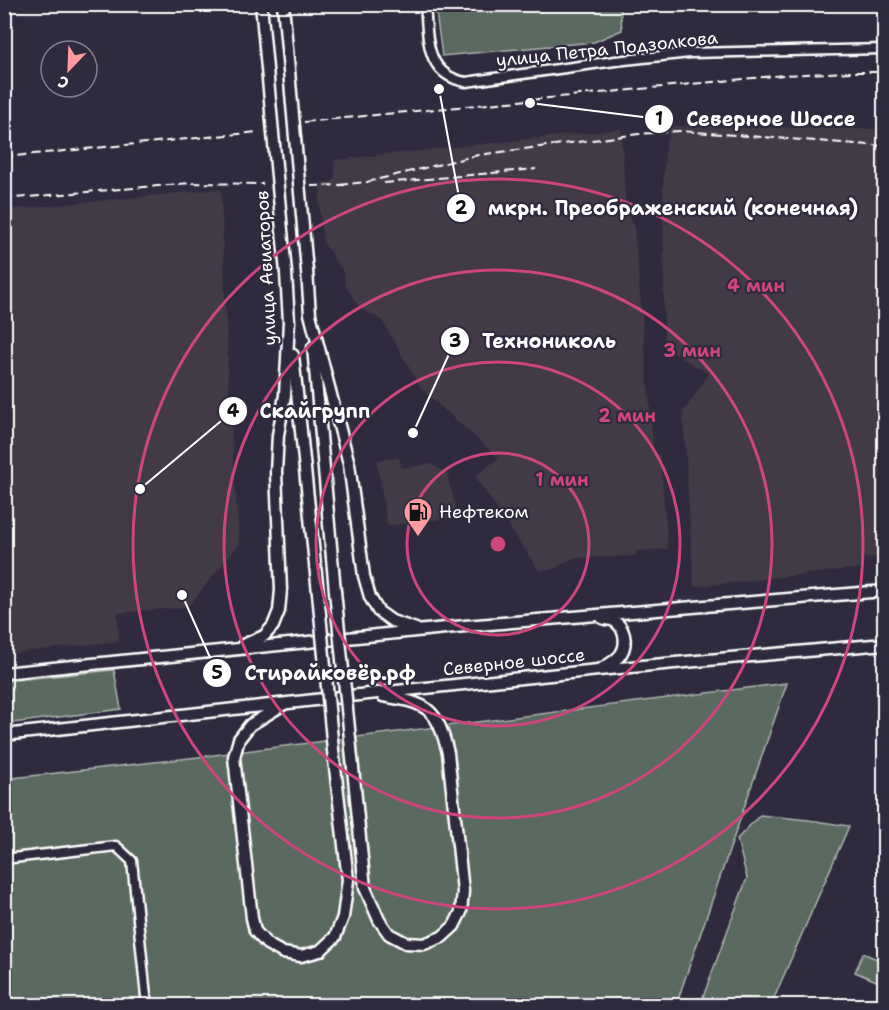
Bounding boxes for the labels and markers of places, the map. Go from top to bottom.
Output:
callout: Северное Шоссе [644,100,867,138]
callout: мкрн. Преображенский (конечная) [446,189,870,227]
callout: Технониколь [440,322,628,360]
callout: Скайгрупп [218,392,382,430]
fuel station icon: Нефтеком [402,496,434,538]
place label: Нефтеком [439,500,529,524]
centre of rings [488,534,508,554]
callout: Стирайковёр.рф [202,654,428,692]

